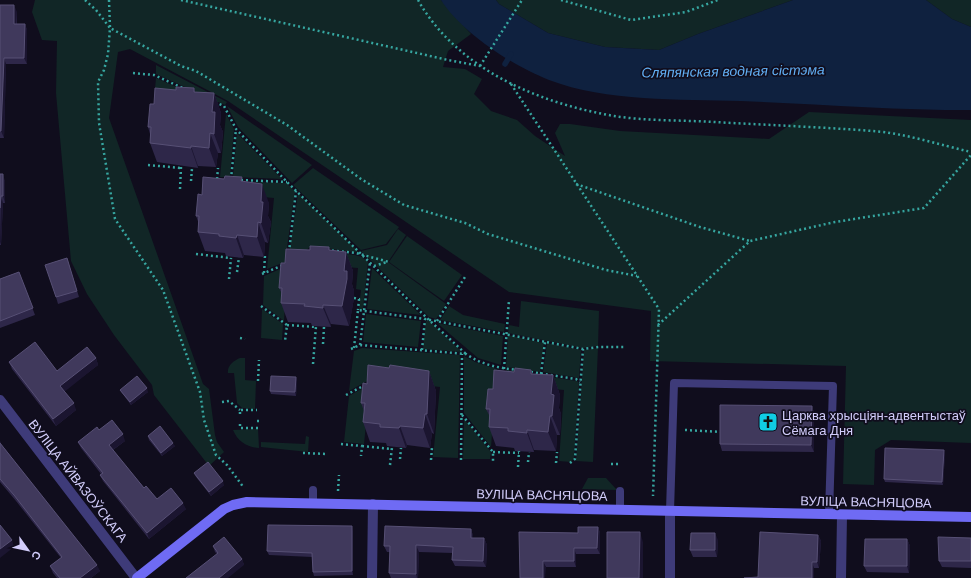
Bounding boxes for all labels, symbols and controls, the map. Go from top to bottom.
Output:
water label: Сляпянская водная сістэма [641,61,825,81]
place label: Царква хрысціян-адвентыстаў Сёмага Дня [782,408,966,438]
church icon: Царква хрысціян-адвентыстаў Сёмага Дня [757,411,779,433]
street label: ВУЛІЦА АЙВАЗОЎСКАГА [25,417,131,546]
street label: ВУЛІЦА ВАСНЯЦОВА [476,486,608,504]
street label: ВУЛІЦА ВАСНЯЦОВА [800,493,932,511]
north arrow [8,530,48,570]
text: С [29,549,44,562]

